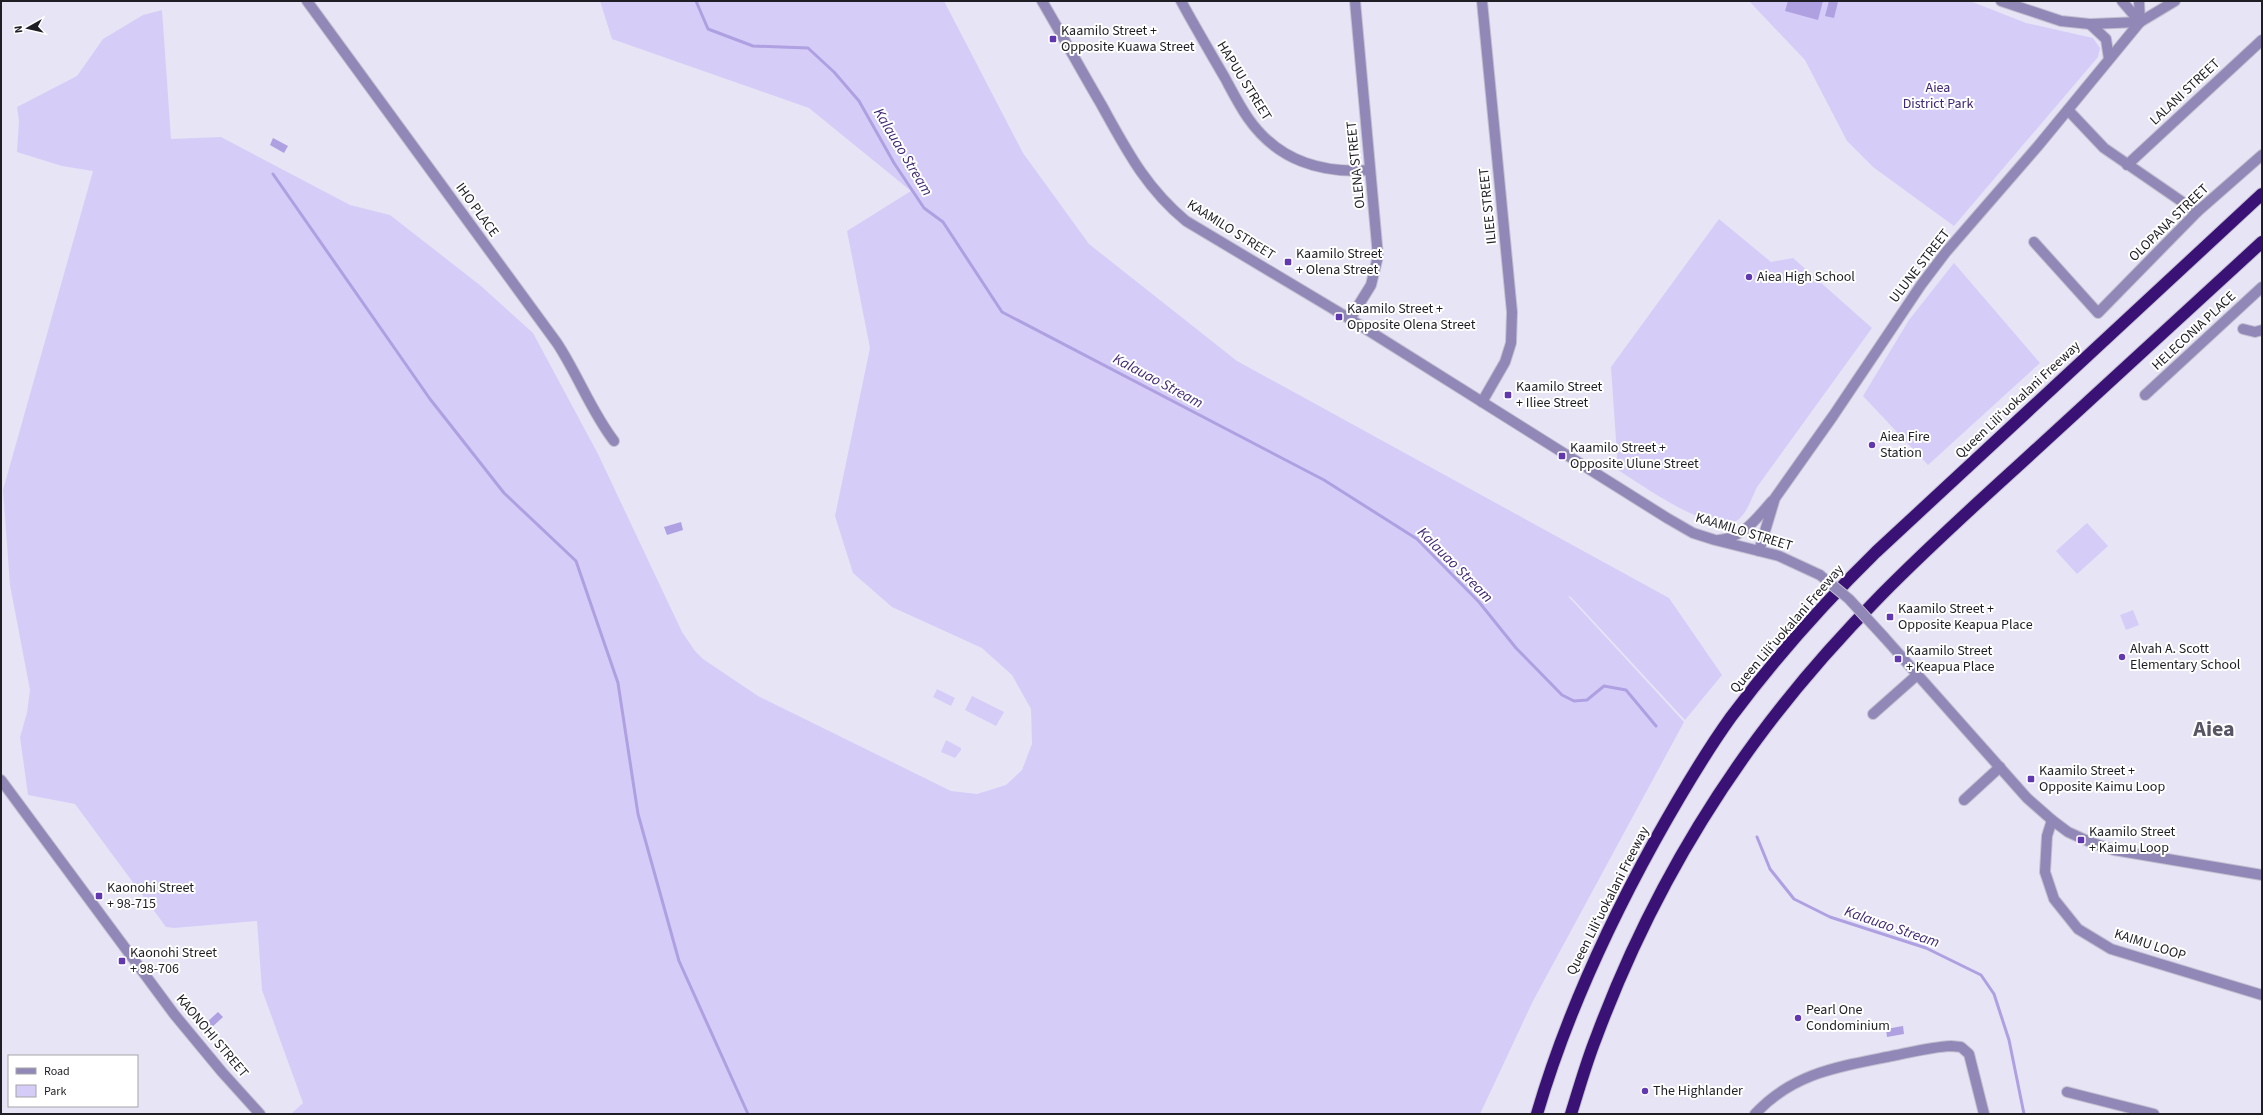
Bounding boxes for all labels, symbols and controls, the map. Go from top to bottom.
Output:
north arrow [8,8,48,48]
place label: Kaamilo Street + Opposite Kuawa Street [1061,21,1195,57]
text: N [11,25,27,34]
marker: Kaamilo Street + Opposite Kuawa Street [1048,34,1058,44]
street label: HAPUU STREET [1212,37,1277,125]
street label: LALANI STREET [2146,54,2225,130]
park label: Aiea District Park [1903,78,1973,114]
water label: Kalauao Stream [868,104,938,200]
street label: OLENA STREET [1341,120,1371,210]
street label: ILIEE STREET [1474,166,1502,245]
street label: IHO PLACE [451,179,503,241]
street label: OLOPANA STREET [2125,179,2214,266]
street label: KAAMILO STREET [1183,195,1279,265]
street label: ULUNE STREET [1885,225,1955,307]
place label: Kaamilo Street + Olena Street [1296,244,1383,280]
marker: Kaamilo Street + Olena Street [1283,257,1293,267]
place label: Aiea High School [1757,267,1855,287]
marker: Aiea High School [1744,272,1754,282]
street label: HELECONIA PLACE [2148,287,2240,375]
place label: Kaamilo Street + Opposite Olena Street [1347,299,1476,335]
marker: Kaamilo Street + Opposite Olena Street [1334,312,1344,322]
street label: Queen Liliʻuokalani Freeway [1951,336,2085,463]
water label: Kalauao Stream [1109,348,1207,414]
place label: Kaamilo Street + Iliee Street [1516,377,1603,413]
marker: Kaamilo Street + Iliee Street [1503,390,1513,400]
place label: Aiea Fire Station [1880,427,1930,463]
place label: Kaamilo Street + Opposite Ulune Street [1570,438,1699,474]
marker: Aiea Fire Station [1867,440,1877,450]
marker: Kaamilo Street + Opposite Ulune Street [1557,451,1567,461]
street label: KAAMILO STREET [1693,508,1795,556]
water label: Kalauao Stream [1412,522,1498,608]
street label: Queen Liliʻuokalani Freeway [1725,560,1849,698]
place label: Kaamilo Street + Opposite Keapua Place [1898,599,2033,635]
marker: Kaamilo Street + Opposite Keapua Place [1885,612,1895,622]
place label: Alvah A. Scott Elementary School [2130,639,2241,675]
place label: Kaamilo Street + Keapua Place [1906,641,1994,677]
marker: Alvah A. Scott Elementary School [2117,652,2127,662]
marker: Kaamilo Street + Keapua Place [1893,654,1903,664]
district label: Aiea [2192,713,2235,745]
place label: Kaamilo Street + Opposite Kaimu Loop [2039,761,2165,797]
marker: Kaamilo Street + Opposite Kaimu Loop [2026,774,2036,784]
place label: Kaamilo Street + Kaimu Loop [2089,822,2176,858]
street label: Queen Liliʻuokalani Freeway [1562,823,1654,979]
marker: Kaamilo Street + Kaimu Loop [2076,835,2086,845]
place label: Kaonohi Street + 98-715 [107,878,194,914]
marker: Kaonohi Street + 98-715 [94,891,104,901]
water label: Kalauao Stream [1842,901,1942,953]
street label: KAIMU LOOP [2112,924,2188,966]
place label: Kaonohi Street + 98-706 [130,943,217,979]
marker: Kaonohi Street + 98-706 [117,956,127,966]
street label: KAONOHI STREET [171,990,253,1082]
place label: Pearl One Condominium [1806,1000,1890,1036]
marker: Pearl One Condominium [1793,1013,1803,1023]
legend [8,1055,138,1107]
text: Road [44,1063,70,1080]
place label: The Highlander [1653,1081,1743,1101]
text: Park [44,1083,66,1100]
marker: The Highlander [1640,1086,1650,1096]

